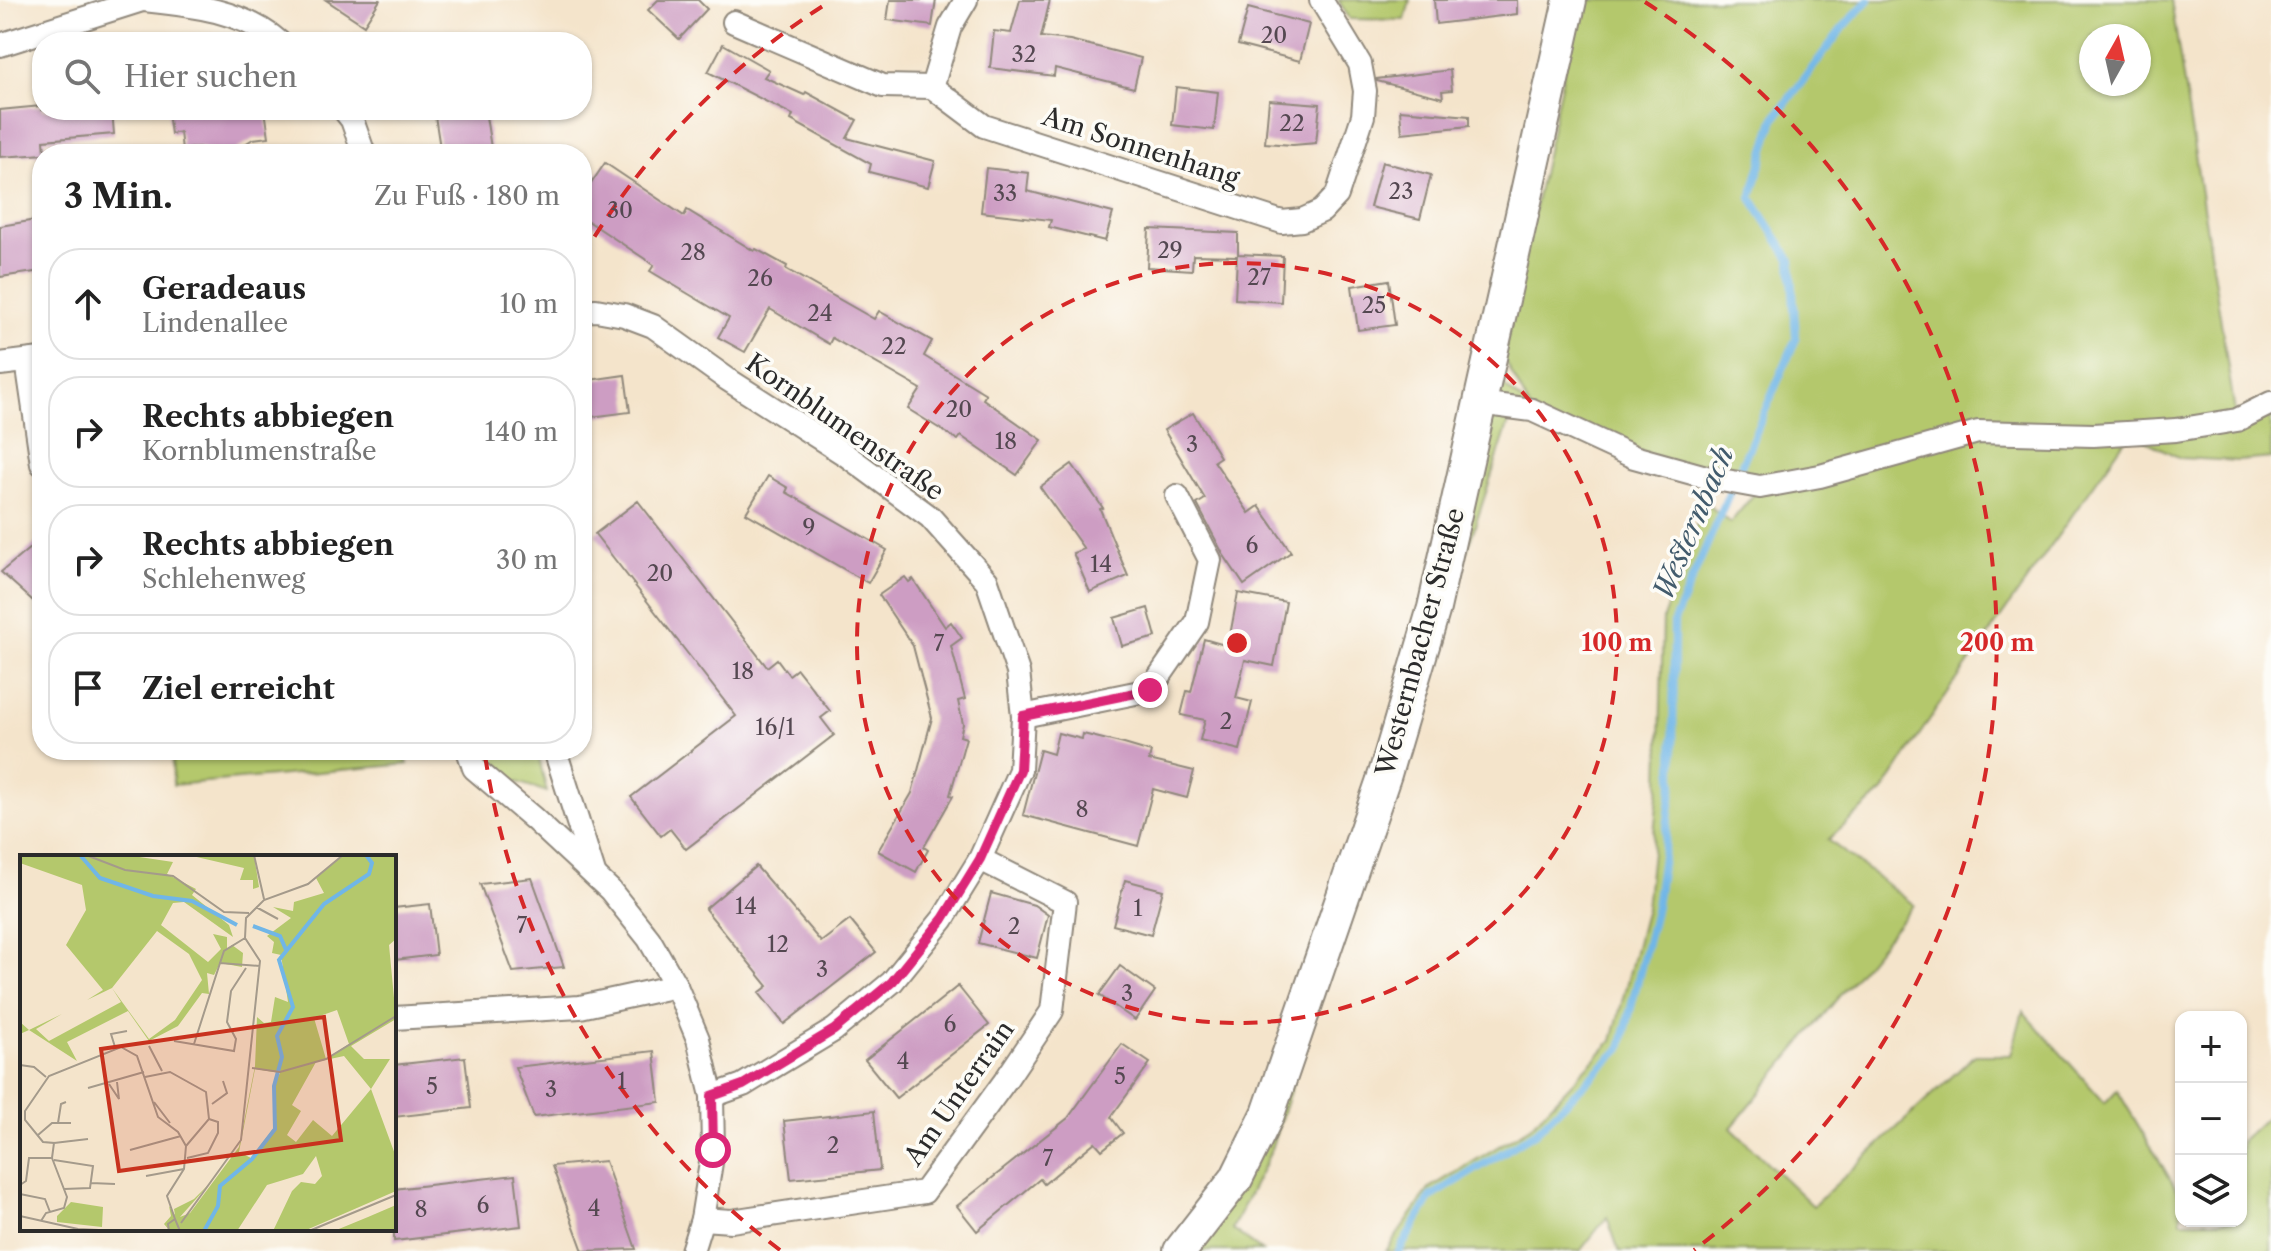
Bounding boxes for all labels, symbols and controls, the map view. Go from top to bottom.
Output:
house number: 20 [1261,22,1287,49]
north arrow [2079,24,2151,96]
search box [32,32,592,120]
house number: 32 [1012,41,1036,68]
icon: search [60,54,104,98]
text: Hier suchen [124,58,297,95]
street label: Am Sonnenhang [1037,100,1244,194]
house number: 22 [1279,110,1305,137]
text: 3 Min. [64,175,173,217]
house number: 23 [1389,178,1413,205]
text: Zu Fuß · 180 m [374,180,560,212]
house number: 33 [993,180,1017,207]
house number: 30 [607,197,633,224]
house number: 29 [1157,237,1183,264]
house number: 28 [680,239,706,266]
house number: 27 [1247,264,1271,291]
house number: 26 [747,265,773,292]
text: Geradeaus [142,270,306,307]
icon: ahead [66,282,110,326]
text: 10 m [499,288,558,320]
house number: 25 [1362,292,1386,319]
house number: 24 [807,300,833,327]
text: Lindenallee [142,307,288,339]
house number: 22 [881,333,907,360]
street label: Kornblumenstraße [740,347,950,507]
house number: 20 [946,396,972,423]
text: Rechts abbiegen [142,398,394,435]
icon: right [66,410,110,454]
text: 140 m [484,416,558,448]
house number: 18 [995,428,1017,455]
house number: 3 [1186,431,1198,458]
text: Kornblumenstraße [142,435,377,467]
water label: Westernbach [1645,441,1741,605]
street label: Westernbacher Straße [1369,504,1471,780]
house number: 9 [803,514,815,541]
text: Rechts abbiegen [142,526,394,563]
house number: 6 [1246,532,1259,559]
icon: right [66,538,110,582]
text: 30 m [496,544,558,576]
house number: 14 [1090,551,1112,578]
house number: 20 [647,560,673,587]
text: Schlehenweg [142,563,305,595]
text: 100 m [1581,628,1653,657]
text: 200 m [1960,628,2034,657]
centre of rings [1223,629,1251,657]
house number: 7 [934,630,945,657]
house number: 18 [732,658,754,685]
icon: arrive [66,666,110,710]
text: Ziel erreicht [142,670,335,707]
route end [1132,672,1168,708]
house number: 2 [1220,708,1232,735]
house number: 16/1 [755,714,795,741]
house number: 8 [1075,796,1089,823]
inset map [20,855,396,1231]
house number: 14 [735,893,757,920]
house number: 1 [1133,895,1143,922]
house number: 7 [517,912,528,939]
house number: 2 [1008,913,1020,940]
house number: 12 [767,931,789,958]
house number: 3 [816,956,828,983]
house number: 3 [1121,980,1133,1007]
house number: 6 [944,1011,957,1038]
map controls [2175,1011,2247,1227]
button: + [2175,1011,2247,1083]
street label: Am Unterrain [897,1014,1021,1172]
house number: 4 [897,1048,909,1075]
house number: 5 [1114,1063,1126,1090]
house number: 1 [617,1068,627,1095]
house number: 5 [426,1073,438,1100]
house number: 3 [545,1076,557,1103]
button: − [2175,1083,2247,1155]
route start [695,1132,731,1168]
house number: 2 [827,1132,839,1159]
house number: 7 [1043,1145,1054,1172]
button: layers [2175,1155,2247,1227]
house number: 6 [477,1192,490,1219]
house number: 4 [588,1195,600,1222]
house number: 8 [414,1196,428,1223]

